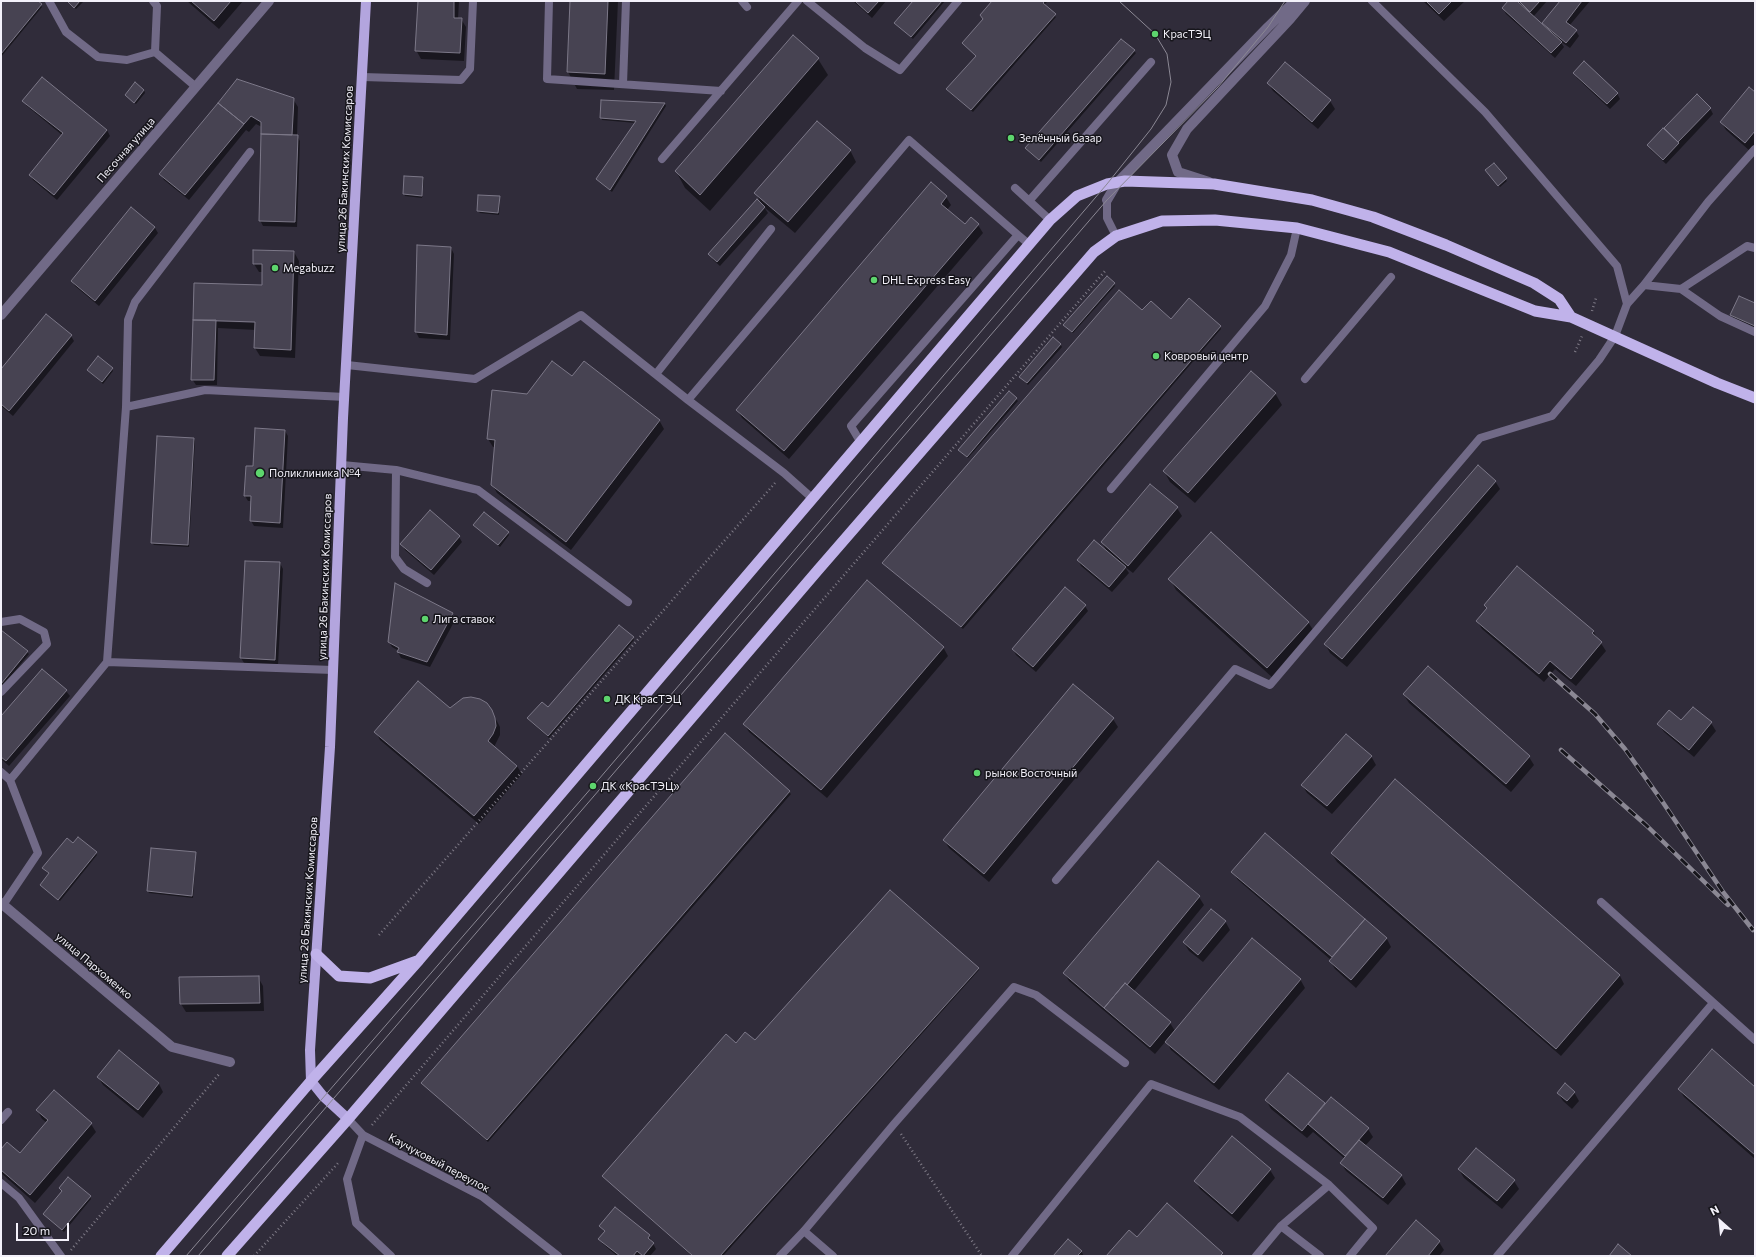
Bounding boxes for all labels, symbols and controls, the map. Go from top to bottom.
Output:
place label: КрасТЭЦ [1163,27,1211,41]
marker: КрасТЭЦ [1150,29,1160,39]
street label: улица 26 Бакинских Комиссаров [334,85,356,253]
street label: Песочная улица [94,115,158,185]
place label: Зелённый базар [1019,131,1102,145]
marker: Зелённый базар [1006,133,1016,143]
place label: Megabuzz [283,261,335,275]
marker: Megabuzz [270,263,280,273]
place label: DHL Express Easy [882,273,971,287]
marker: DHL Express Easy [869,275,879,285]
place label: Ковровый центр [1164,349,1249,363]
marker: Ковровый центр [1151,351,1161,361]
place label: Поликлиника №4 [269,466,361,480]
marker: Поликлиника №4 [254,467,266,479]
street label: улица 26 Бакинских Комиссаров [315,493,335,661]
place label: Лига ставок [433,612,495,626]
marker: Лига ставок [420,614,430,624]
place label: ДК КрасТЭЦ [615,692,681,706]
marker: ДК КрасТЭЦ [602,694,612,704]
place label: рынок Восточный [985,766,1077,780]
marker: рынок Восточный [972,768,982,778]
place label: ДК «КрасТЭЦ» [601,779,680,793]
marker: ДК «КрасТЭЦ» [588,781,598,791]
street label: улица 26 Бакинских Комиссаров [296,816,320,984]
street label: улица Пархоменко [53,930,135,1002]
street label: Каучуковый переулок [386,1131,492,1195]
north arrow [1700,1201,1740,1241]
text: N [1708,1202,1721,1218]
scale bar [18,1215,71,1241]
text: 20 m [23,1223,50,1237]

